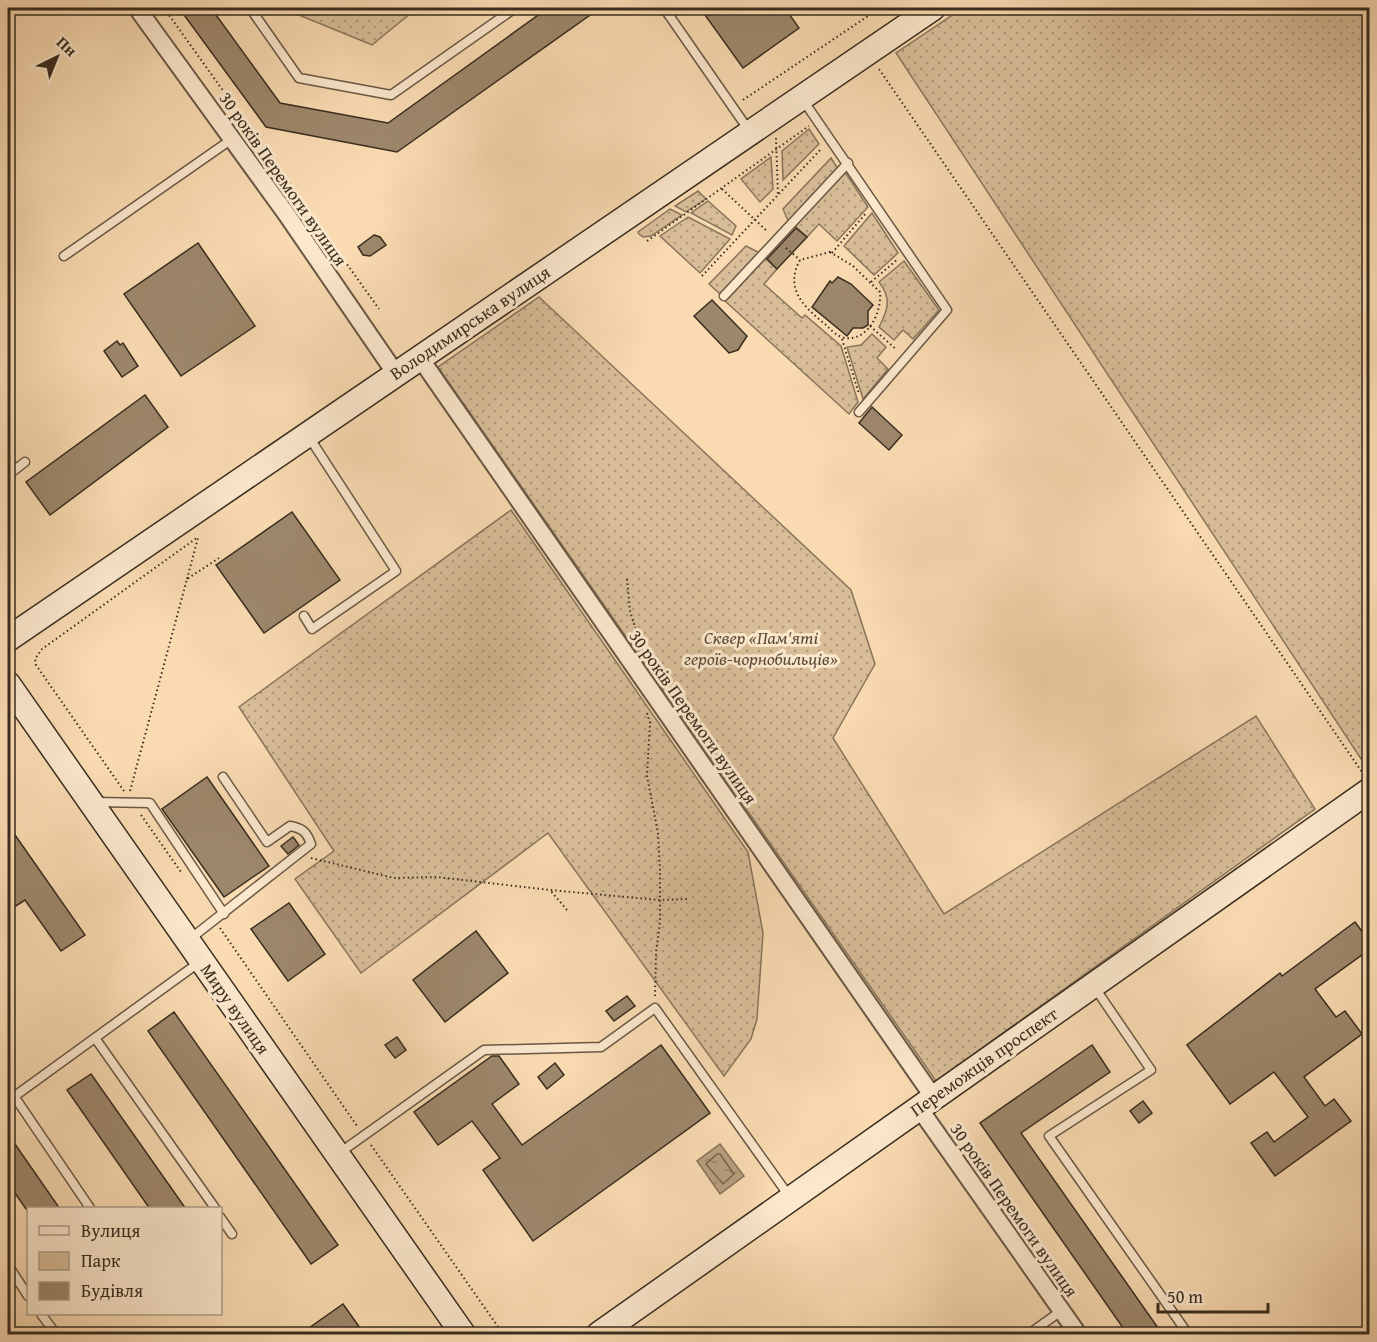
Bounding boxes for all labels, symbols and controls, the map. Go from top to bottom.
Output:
north arrow [27,27,87,87]
text: Пн [52,30,83,62]
street label: 30 років Перемоги вулиця [213,86,354,272]
street label: Володимирська вулиця [384,259,555,387]
street label: 30 років Перемоги вулиця [623,624,764,810]
park label: Сквер «Пам'яті героїв-чорнобильців» [684,624,838,672]
street label: Миру вулиця [194,958,277,1060]
street label: Переможців проспект [904,1000,1063,1123]
street label: 30 років Перемоги вулиця [944,1117,1085,1303]
legend [27,1207,222,1315]
text: Вулиця [81,1217,140,1244]
text: Парк [81,1247,121,1274]
scale bar [1158,1276,1268,1314]
text: Будівля [81,1277,143,1304]
text: 50 m [1167,1283,1203,1310]

